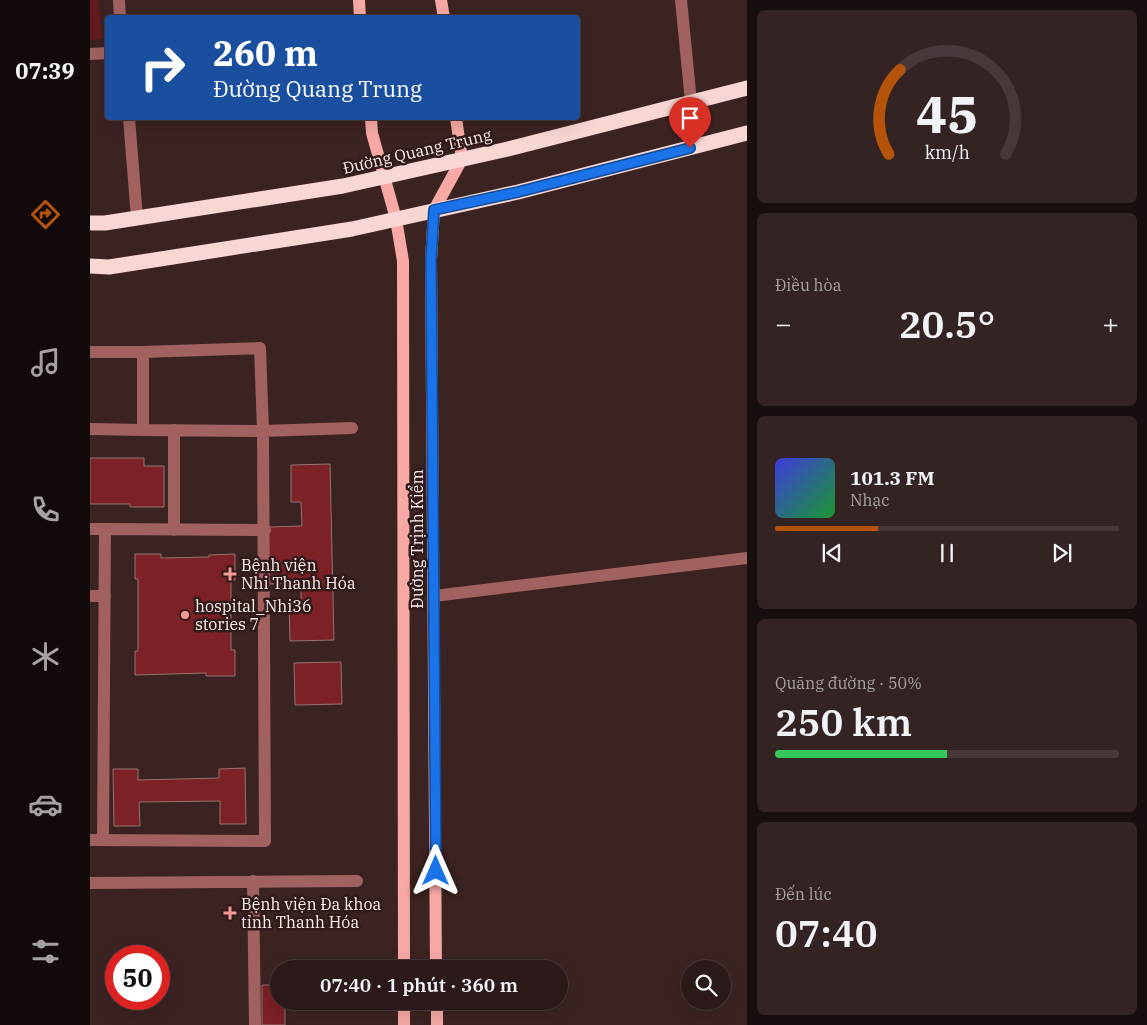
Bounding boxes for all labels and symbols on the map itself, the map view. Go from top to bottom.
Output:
pin [669,97,711,148]
street label: Đường Quang Trung [341,124,494,178]
street label: Đường Trịnh Kiểm [407,469,427,609]
place label: Bệnh viện Nhi Thanh Hóa [241,555,356,593]
marker: Bệnh viện Nhi Thanh Hóa [223,567,237,581]
place label: hospital_Nhi36 stories 7 [195,596,312,634]
marker: hospital_Nhi36 stories 7 [179,609,191,621]
position arrow [409,844,461,896]
place label: Bệnh viện Đa khoa tỉnh Thanh Hóa [241,894,382,932]
marker: Bệnh viện Đa khoa tỉnh Thanh Hóa [223,906,237,920]
speed limit sign: 50 [105,945,170,1010]

